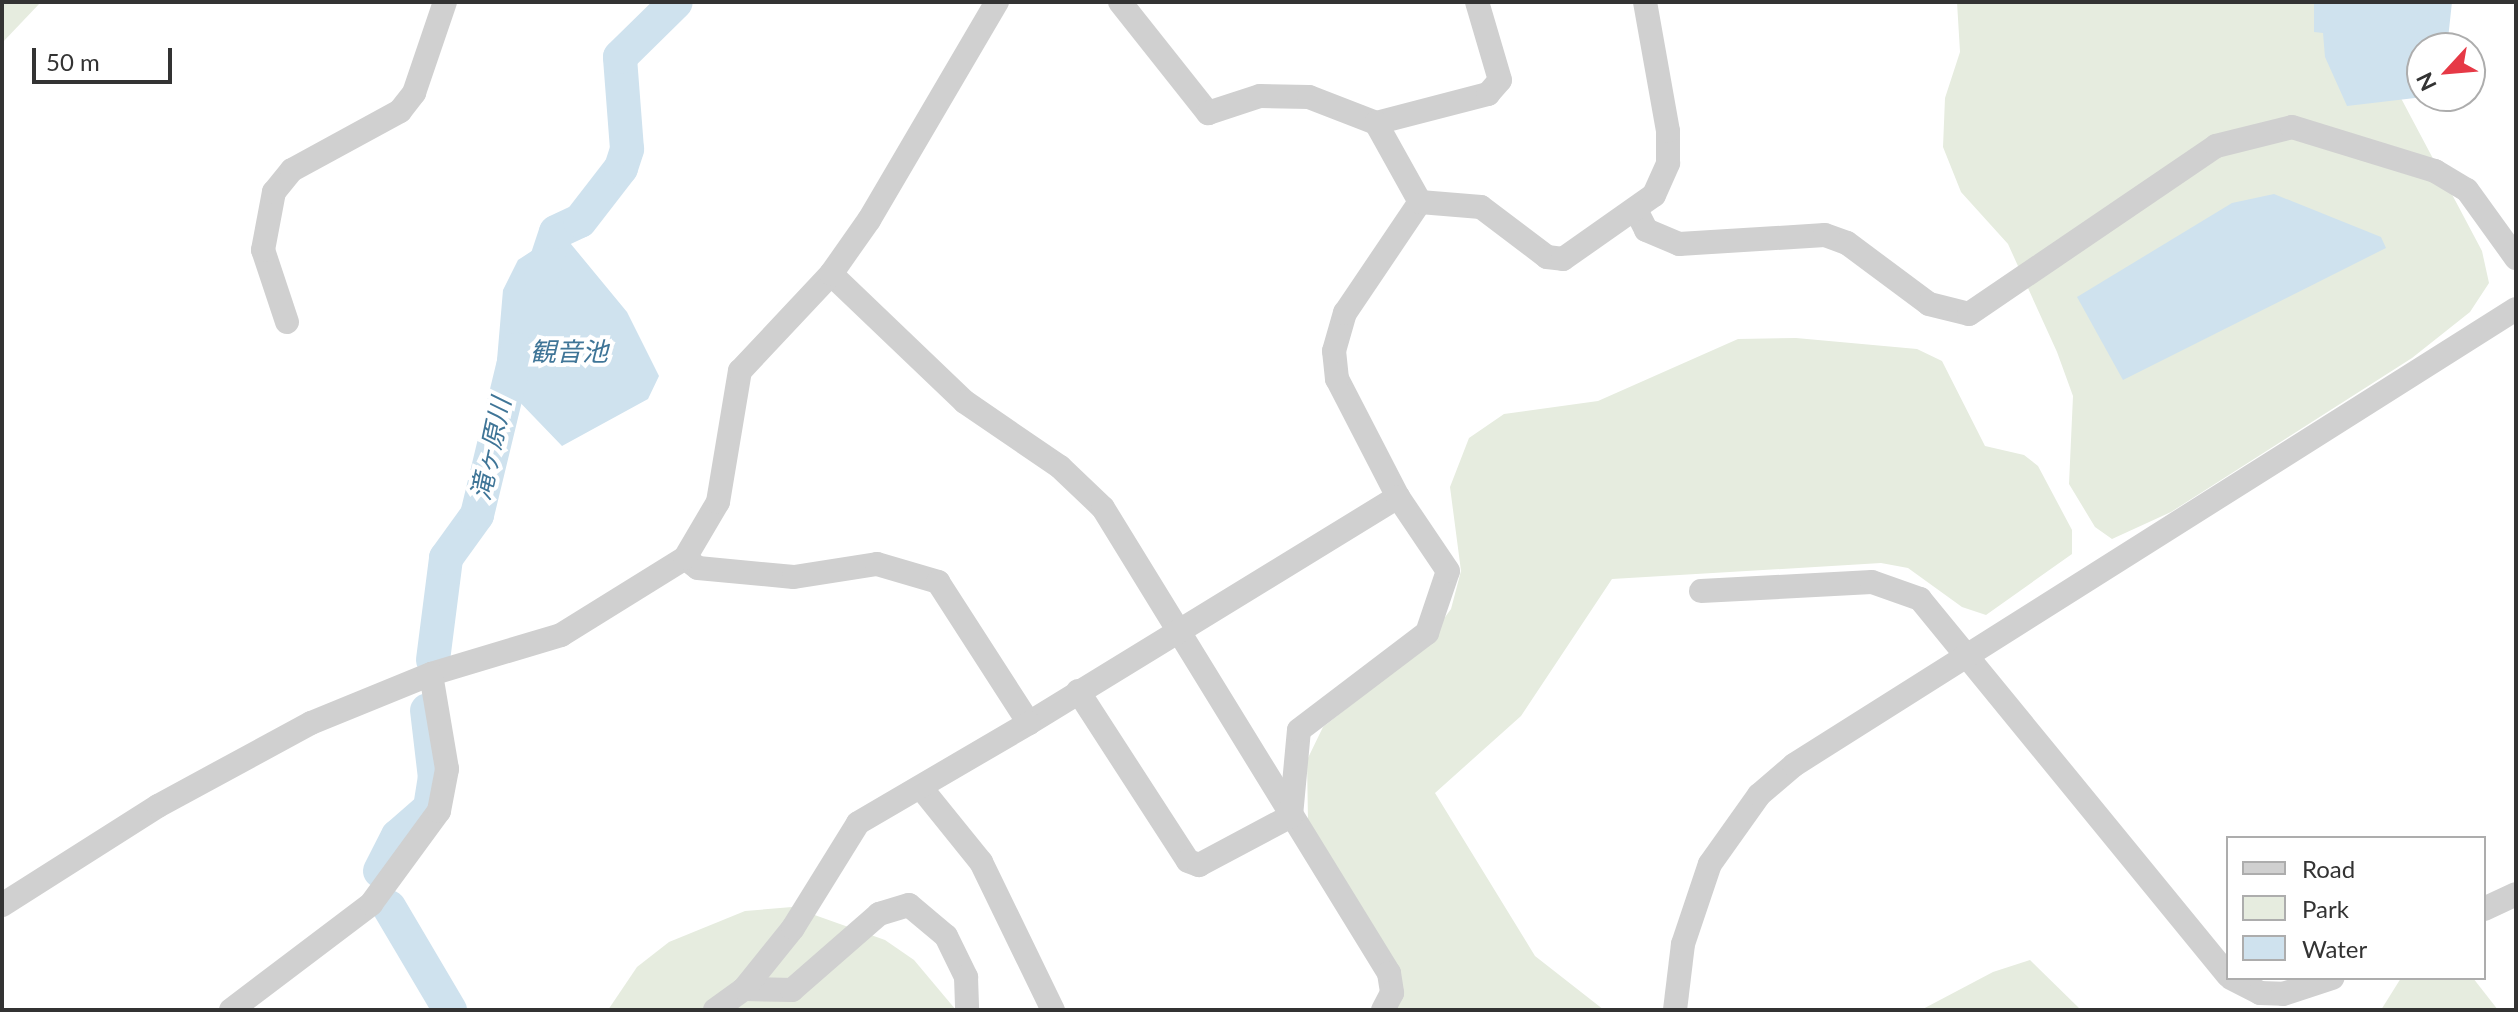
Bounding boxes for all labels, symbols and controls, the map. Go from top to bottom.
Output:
scale bar [36,32,176,82]
north arrow [2406,32,2486,112]
text: 50 m [46,47,100,76]
text: N [2410,68,2442,95]
water label: 観音池 [530,336,608,368]
water label: 滝ヶ原川 [465,395,517,503]
legend [2226,836,2486,980]
text: Road [2302,854,2355,883]
text: Park [2302,894,2349,923]
text: Water [2302,934,2367,963]

